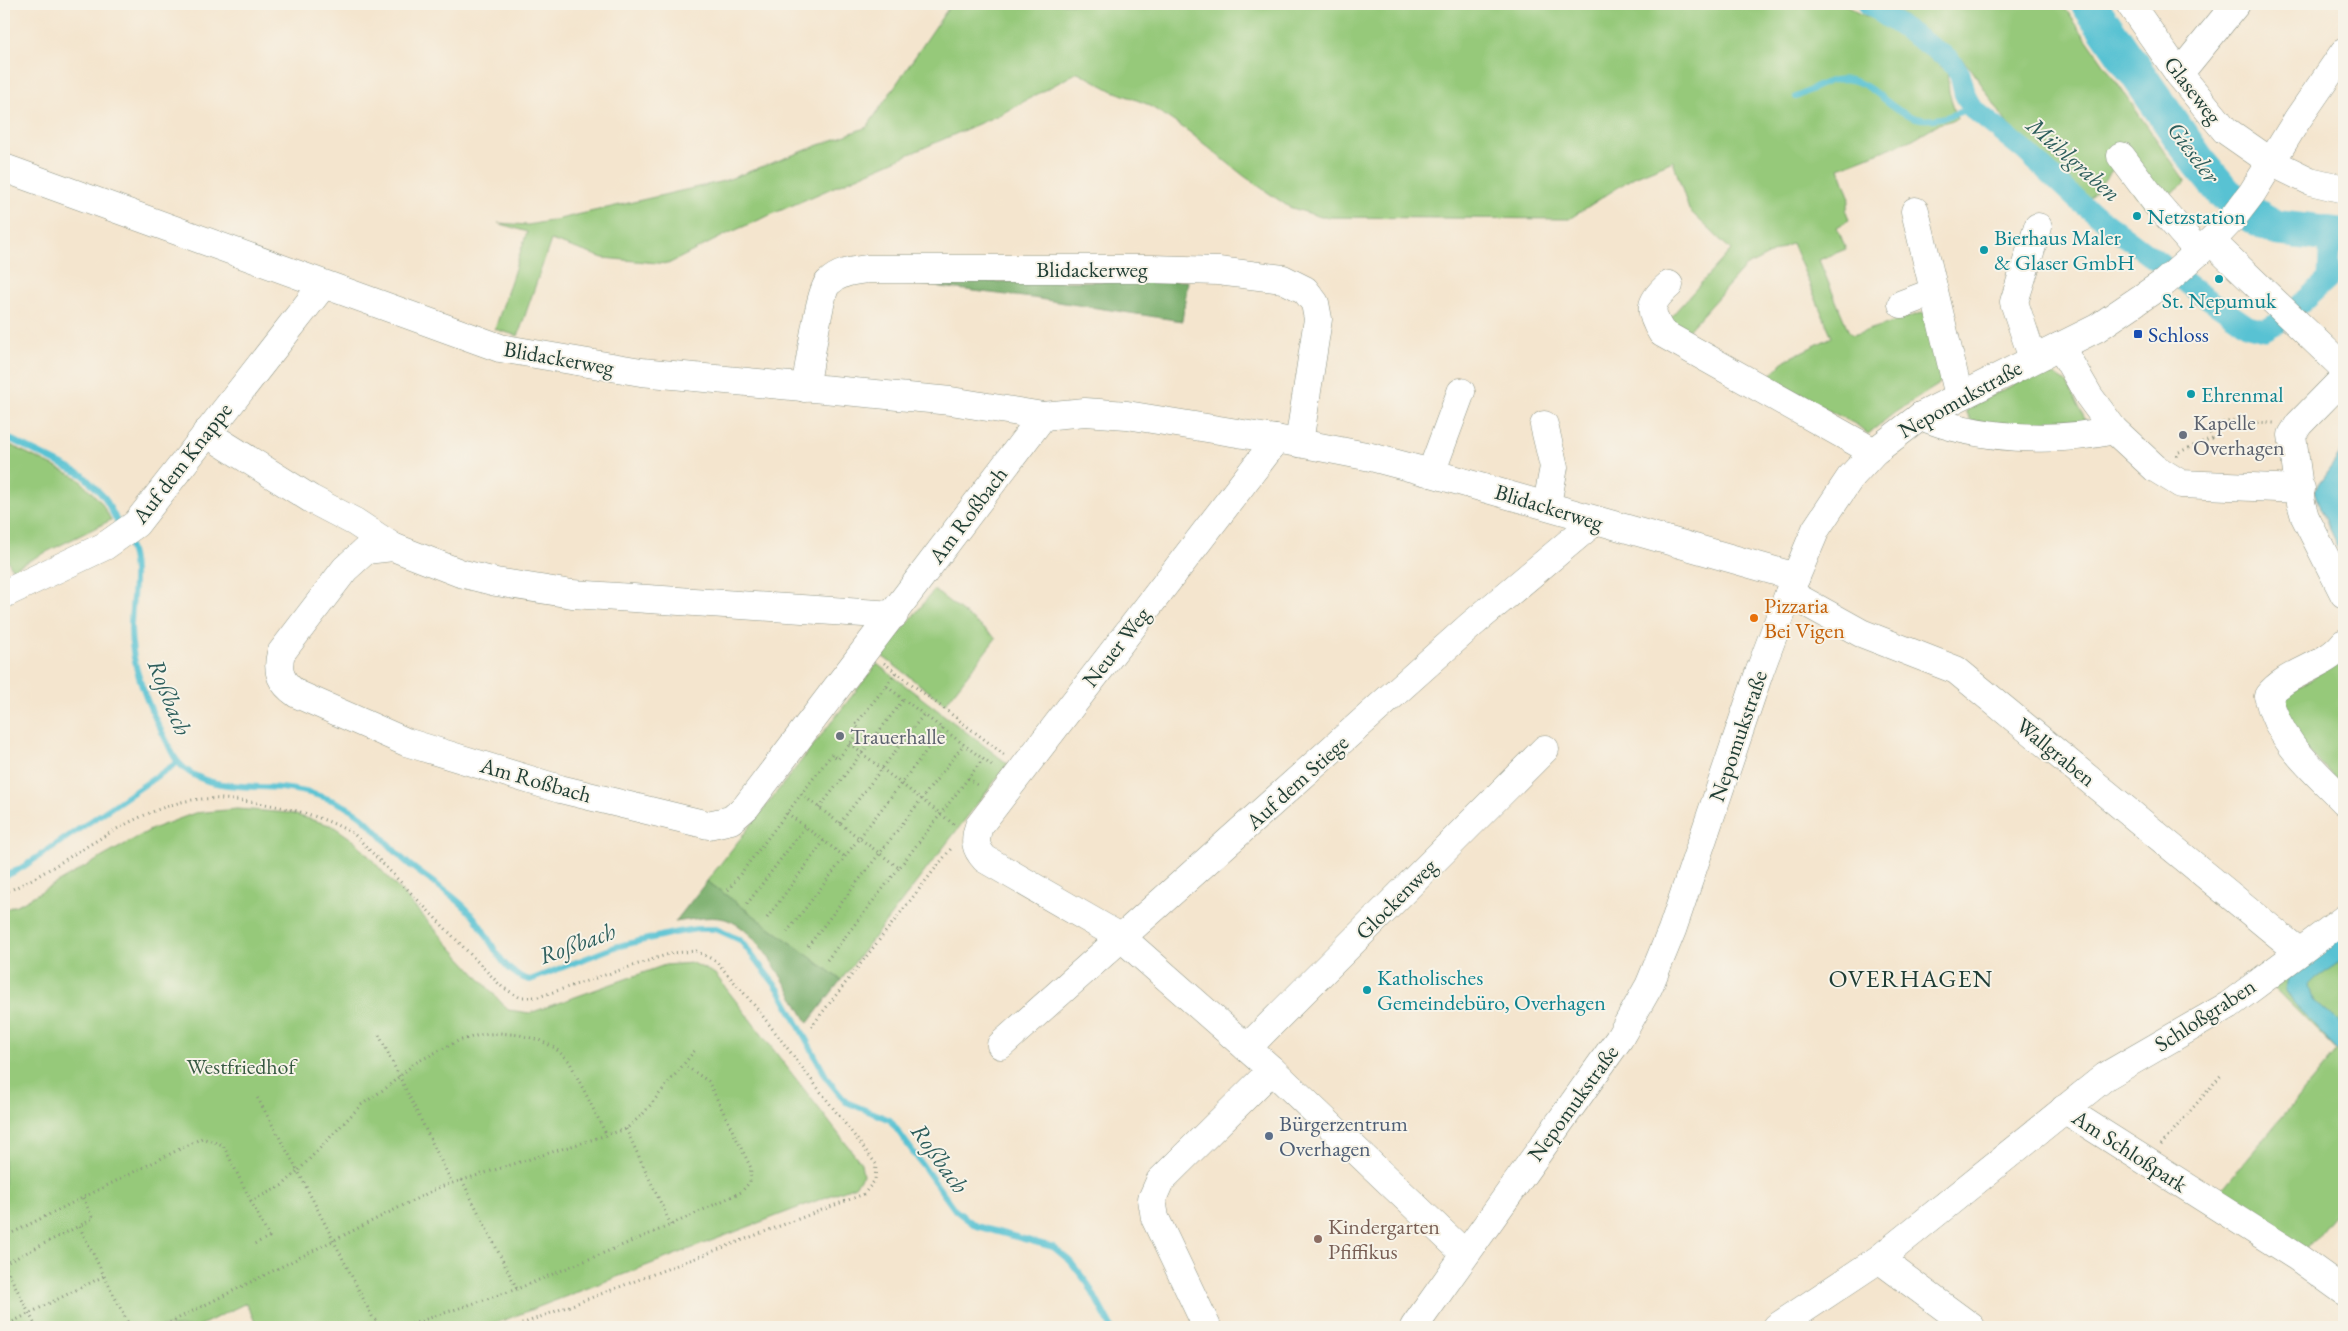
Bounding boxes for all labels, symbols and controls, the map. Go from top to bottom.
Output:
street label: Glaseweg [2157,50,2229,130]
water label: Mühlgraben [2019,108,2127,208]
water label: Gieseler [2161,115,2228,191]
place label: Netzstation [2147,202,2246,231]
marker: Netzstation [2131,210,2143,222]
place label: Bierhaus Maler & Glaser GmbH [1994,223,2135,277]
marker: Bierhaus Maler & Glaser GmbH [1978,244,1990,256]
street label: Blidackerweg [1036,255,1148,284]
marker: St. Nepumuk [2213,273,2225,285]
place label: St. Nepumuk [2162,286,2277,315]
place label: Schloss [2148,320,2209,349]
marker: Schloss [2132,328,2144,340]
street label: Blidackerweg [502,334,617,382]
street label: Nepomukstraße [1893,353,2027,445]
place label: Ehrenmal [2201,380,2283,409]
marker: Ehrenmal [2185,388,2197,400]
street label: Auf dem Knappe [125,396,239,530]
place label: Kapelle Overhagen [2193,408,2285,462]
marker: Kapelle Overhagen [2177,429,2189,441]
street label: Am Roßbach [921,461,1014,570]
street label: Blidackerweg [1492,477,1607,537]
place label: Pizzaria Bei Vigen [1764,591,1845,645]
street label: Neuer Weg [1076,601,1157,693]
marker: Pizzaria Bei Vigen [1748,612,1760,624]
water label: Roßbach [141,654,199,740]
street label: Nepomukstraße [1702,666,1774,806]
street label: Wallgraben [2010,711,2102,793]
place label: Trauerhalle [850,722,946,751]
street label: Auf dem Stiege [1239,728,1355,837]
marker: Trauerhalle [834,730,846,742]
street label: Am Roßbach [476,750,595,810]
street label: Glockenweg [1349,852,1443,946]
water label: Roßbach [534,915,620,971]
district label: OVERHAGEN [1829,962,1993,994]
place label: Katholisches Gemeindebüro, Overhagen [1377,963,1606,1017]
street label: Schloßgraben [2149,971,2261,1058]
marker: Katholisches Gemeindebüro, Overhagen [1361,984,1373,996]
street label: Nepomukstraße [1521,1039,1625,1167]
park label: Westfriedhof [187,1052,298,1081]
street label: Am Schloßpark [2066,1102,2194,1199]
place label: Bürgerzentrum Overhagen [1279,1109,1408,1163]
water label: Roßbach [904,1117,976,1199]
marker: Bürgerzentrum Overhagen [1263,1130,1275,1142]
place label: Kindergarten Pfiffikus [1328,1212,1440,1266]
marker: Kindergarten Pfiffikus [1312,1233,1324,1245]

